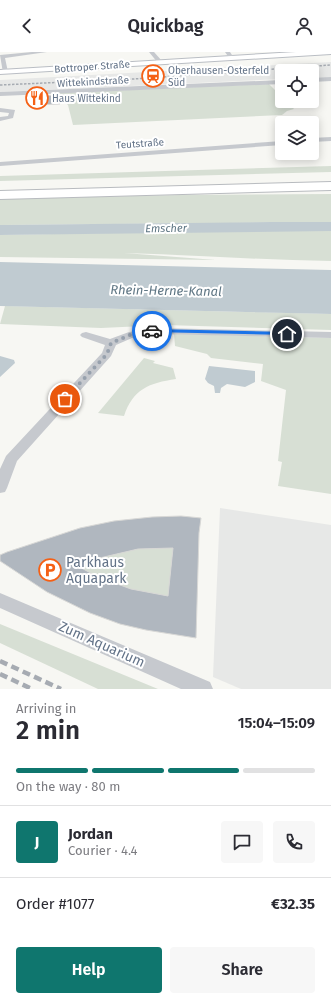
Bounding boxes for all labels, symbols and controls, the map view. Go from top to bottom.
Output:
icon: back [16,15,38,37]
text: Quickbag [127,15,204,37]
icon: person [293,15,315,37]
street label: Bottroper Straße [54,58,130,76]
station icon: Oberhausen-Osterfeld Süd [140,63,166,89]
map controls [275,64,319,160]
button: locate [275,64,319,108]
place label: Oberhausen-Osterfeld Süd [168,65,269,89]
street label: Wittekindstraße [57,74,129,90]
restaurant icon: Haus Wittekind [24,85,50,111]
place label: Haus Wittekind [52,93,121,105]
button: layers [275,116,319,160]
street label: Teutstraße [116,136,164,152]
water label: Emscher [145,222,188,235]
water label: Rhein-Herne-Kanal [110,282,222,299]
courier [132,311,172,351]
pin [270,317,304,351]
icon: car [141,320,163,342]
icon: home [276,323,298,345]
pin [48,382,82,416]
icon: bag [54,388,76,410]
place label: Parkhaus Aquapark [66,554,127,587]
parking icon: Parkhaus Aquapark [37,557,63,583]
street label: Zum Aquarium [56,618,148,671]
text: Arriving in [16,701,76,716]
text: 15:04–15:09 [238,714,315,732]
text: 2 min [16,715,80,746]
text: On the way · 80 m [16,779,120,794]
button: chat [221,821,263,863]
button: phone [273,821,315,863]
text: Jordan [68,825,113,843]
text: J [35,833,39,851]
text: Courier · 4.4 [68,843,138,858]
text: Order #1077 [16,895,94,913]
text: €32.35 [271,895,315,913]
button: Help [16,947,162,993]
button: Share [170,947,315,993]

